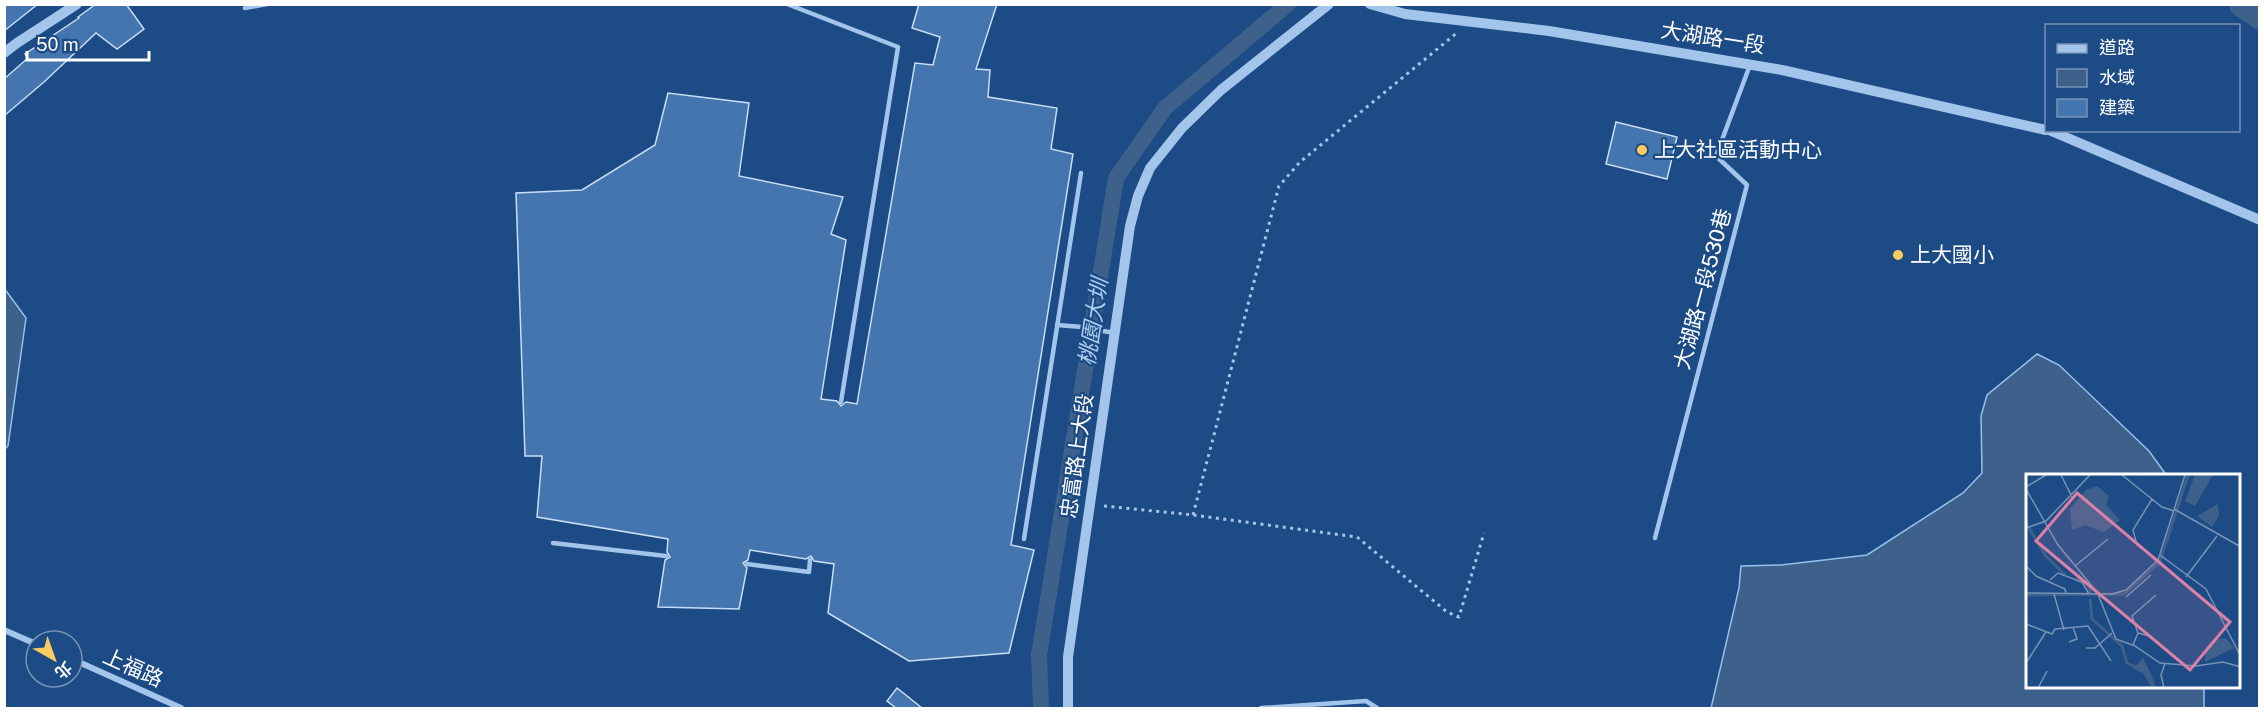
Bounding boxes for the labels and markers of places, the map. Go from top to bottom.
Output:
place label: 上大社區活動中心 [1654,137,1822,162]
marker: 上大社區活動中心 [1635,143,1649,157]
place label: 上大國小 [1910,242,1994,267]
marker: 上大國小 [1891,248,1905,262]

